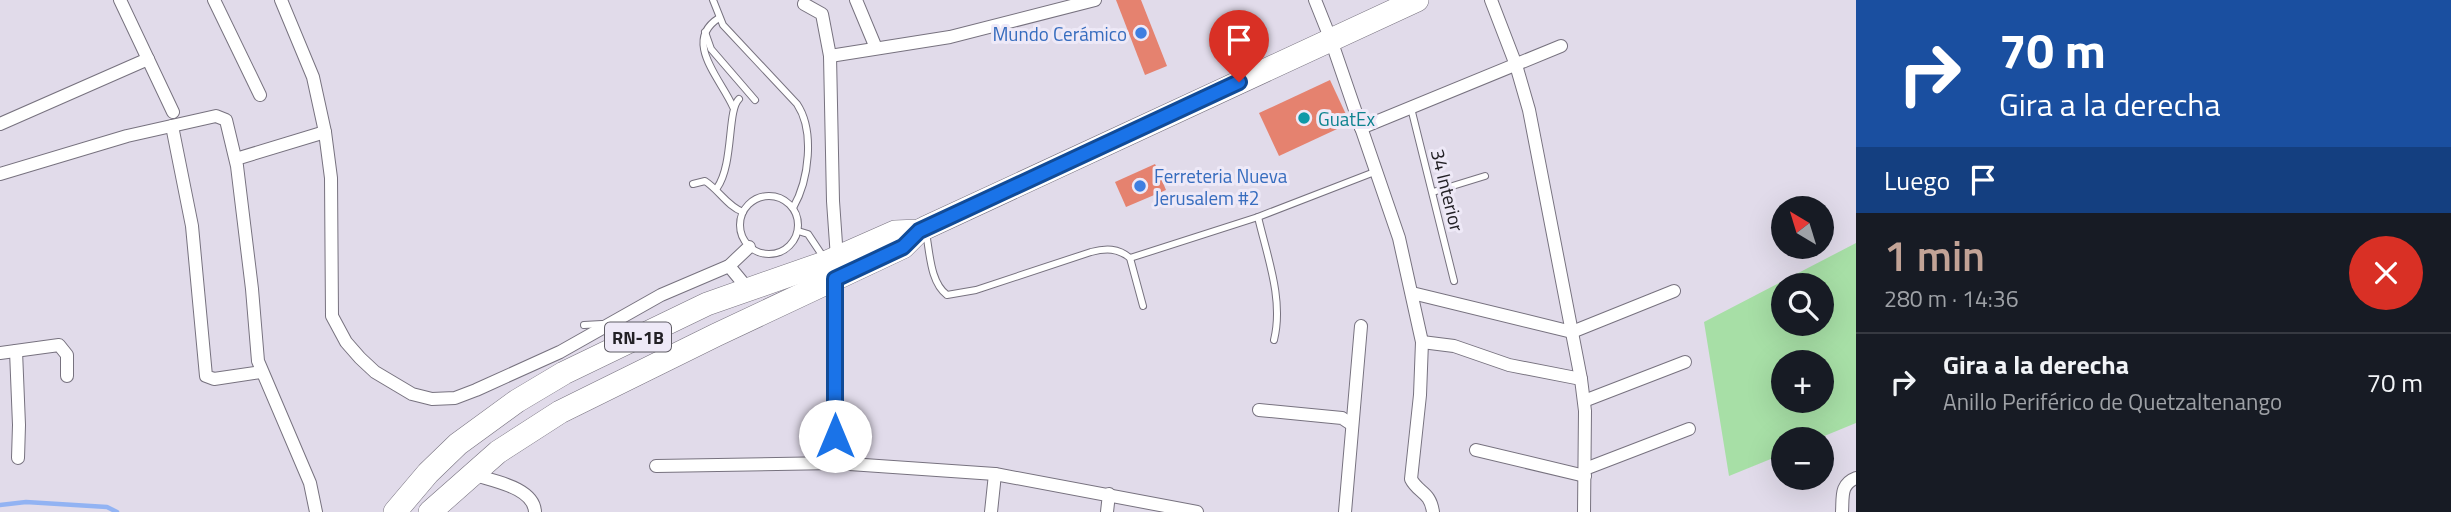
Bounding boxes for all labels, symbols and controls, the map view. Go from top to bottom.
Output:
pin [1209,10,1269,82]
text: 70 m [1999,12,2106,87]
place label: Mundo Cerámico [992,19,1127,48]
icon: arrive [1220,21,1258,59]
marker: Mundo Cerámico [1133,25,1149,41]
icon: right [1884,28,1975,119]
text: Gira a la derecha [1999,80,2221,128]
place label: GuatEx [1318,104,1375,133]
marker: GuatEx [1296,110,1312,126]
street label: 34 Interior [1424,146,1472,235]
place label: Ferreteria Nueva Jerusalem #2 [1154,161,1288,212]
text: Luego [1884,161,1950,200]
icon: arrive [1964,161,2002,199]
marker: Ferreteria Nueva Jerusalem #2 [1132,178,1148,194]
north arrow [1771,196,1834,259]
map controls [1771,196,1834,490]
text: 1 min [1884,223,1985,287]
button: close [2349,236,2423,310]
button: search [1771,273,1834,336]
text: 280 m · 14:36 [1884,281,2019,316]
road number: RN-1B [605,323,671,352]
text: Gira a la derecha [1943,345,2129,384]
button: + [1771,350,1834,413]
icon: right [1884,363,1922,401]
text: 70 m [2366,363,2423,402]
text: Anillo Periférico de Quetzaltenango [1943,384,2282,419]
position arrow [798,399,872,473]
button: − [1771,427,1834,490]

